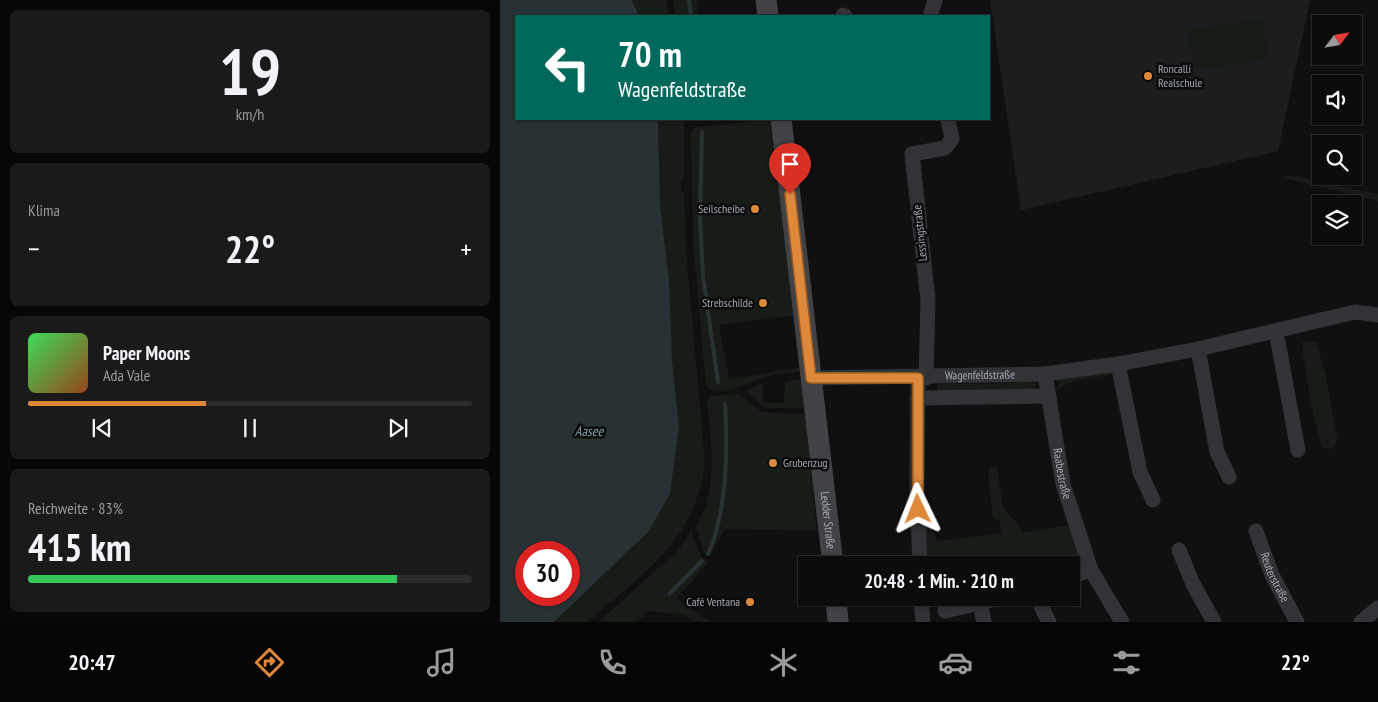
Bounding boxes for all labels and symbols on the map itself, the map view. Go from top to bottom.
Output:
north arrow [1312,15,1362,65]
place label: Roncalli Realschule [1158,61,1202,90]
marker: Roncalli Realschule [1142,70,1154,82]
pin [769,143,811,194]
place label: Seilscheibe [698,201,745,216]
marker: Seilscheibe [749,203,761,215]
street label: Lessingstraße [909,204,930,262]
place label: Strebschilde [702,295,753,310]
marker: Strebschilde [757,297,769,309]
street label: Wagenfeldstraße [945,367,1015,383]
water label: Aasee [575,422,604,440]
street label: Raabestraße [1050,447,1075,501]
place label: Grubenzug [783,455,828,470]
marker: Grubenzug [767,457,779,469]
position arrow [891,482,943,534]
street label: Ledder Straße [817,491,839,550]
speed limit sign: 30 [515,541,580,606]
street label: Reuterstraße [1257,550,1293,605]
place label: Café Ventana [686,594,740,609]
marker: Café Ventana [744,596,756,608]

